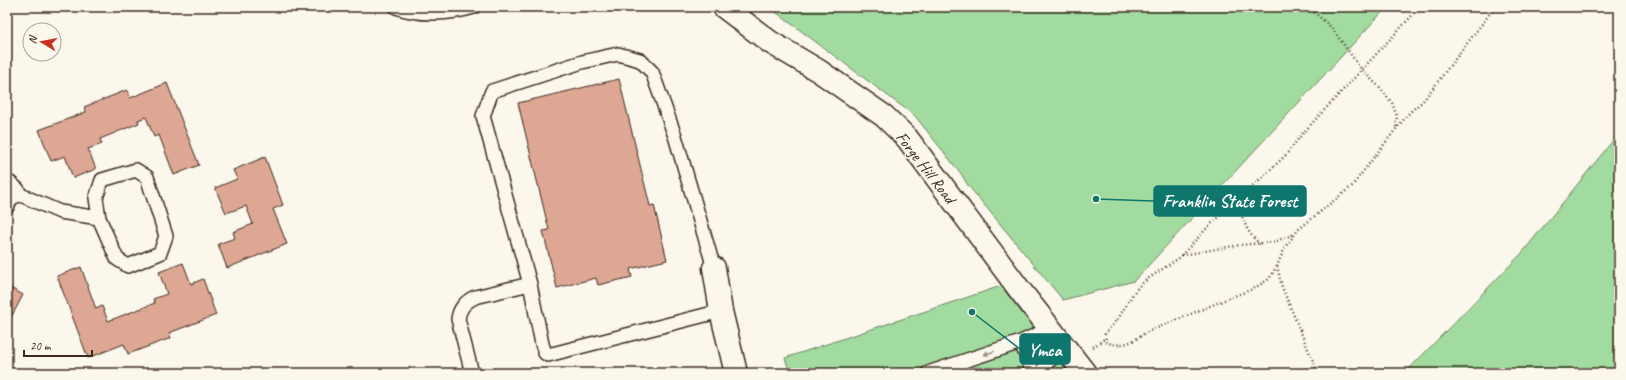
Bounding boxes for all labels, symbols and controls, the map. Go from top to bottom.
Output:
north arrow [22,22,62,62]
text: N [25,34,40,45]
street label: Forge Hill Road [891,127,962,210]
callout: Franklin State Forest [1154,186,1306,216]
text: Franklin State Forest [1162,190,1300,212]
scale bar [24,332,92,358]
callout: Ymca [1020,334,1070,364]
text: 20 m [30,338,52,354]
text: Ymca [1028,339,1064,361]
one-way arrow [982,350,994,356]

